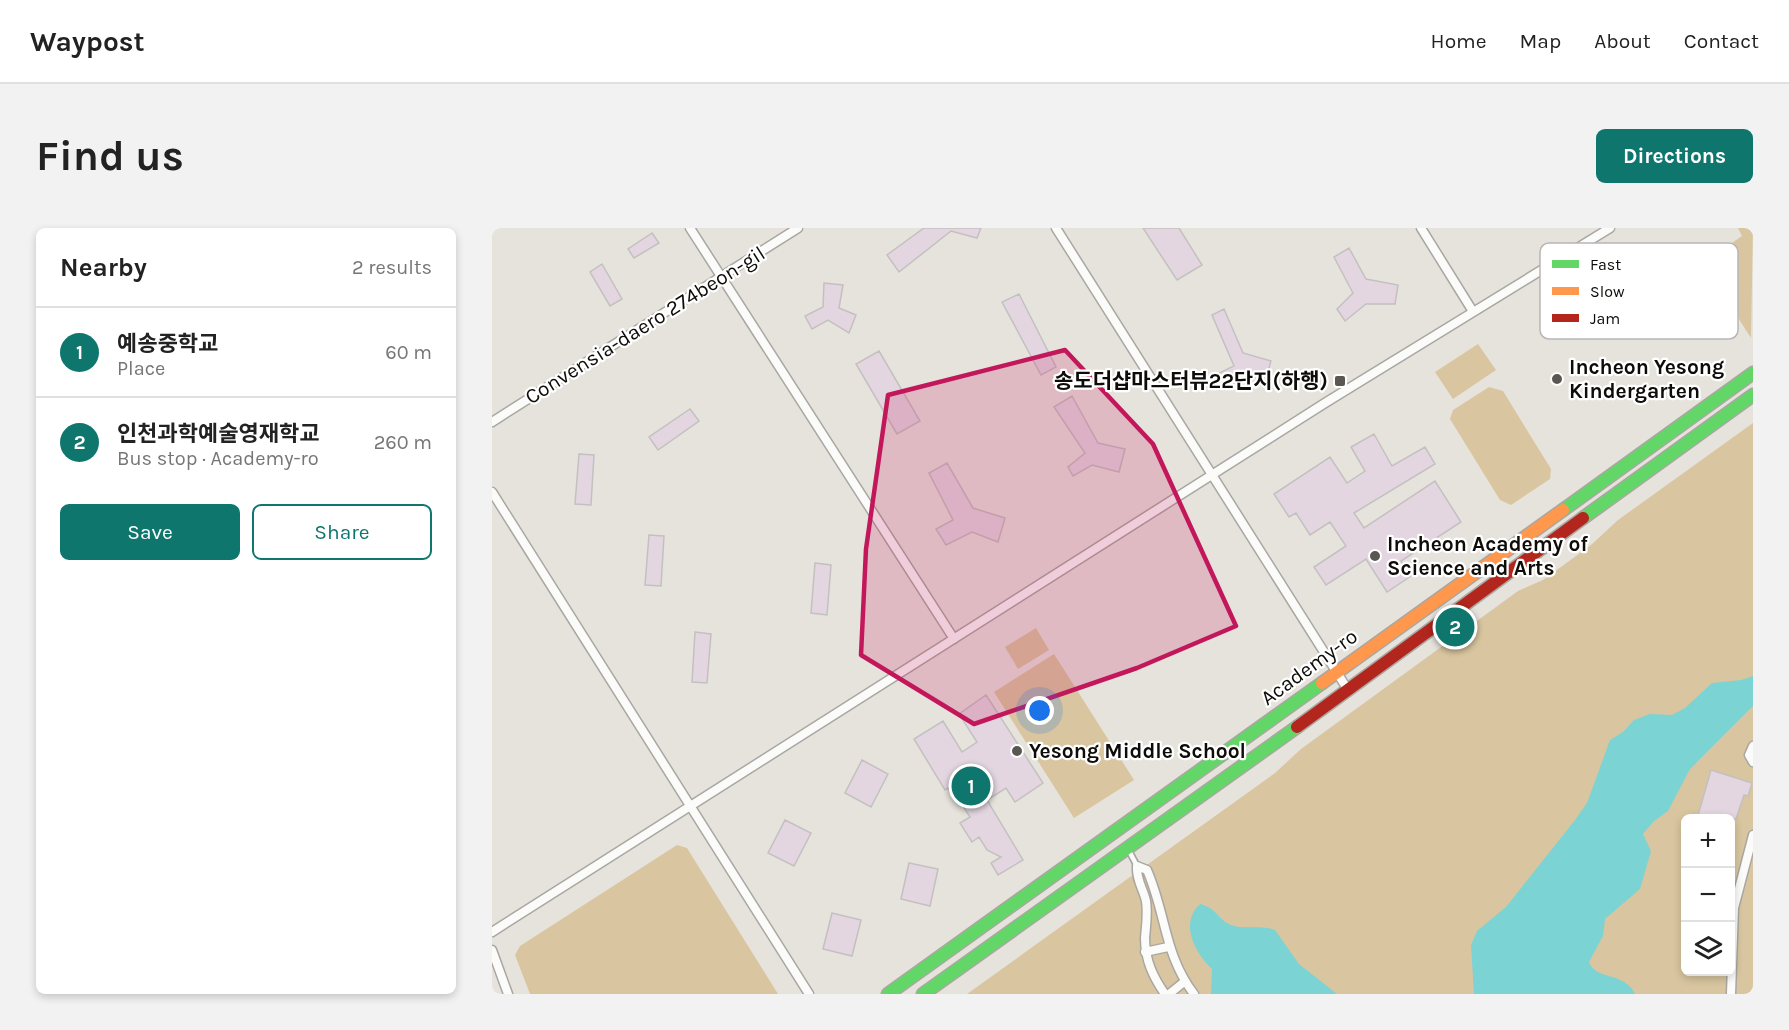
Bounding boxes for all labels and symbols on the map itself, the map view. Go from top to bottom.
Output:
street label: Convensia-daero 274beon-gil [521,241,769,409]
legend [1540,243,1738,339]
text: Fast [1590,255,1621,274]
text: Slow [1590,282,1625,301]
text: Jam [1590,309,1620,328]
place label: Incheon Yesong Kindergarten [1569,355,1724,403]
place label: 송도더샵마스터뷰22단지(하행) [1054,369,1328,393]
marker: Incheon Yesong Kindergarten [1550,372,1564,386]
marker: 송도더샵마스터뷰22단지(하행) [1333,374,1347,388]
place label: Incheon Academy of Science and Arts [1387,532,1588,580]
marker: Incheon Academy of Science and Arts [1368,549,1382,563]
pin: 2 [1436,604,1474,650]
street label: Academy-ro [1256,624,1362,710]
your location [1025,696,1054,725]
place label: Yesong Middle School [1029,739,1246,763]
marker: Yesong Middle School [1010,744,1024,758]
pin: 1 [952,764,990,808]

